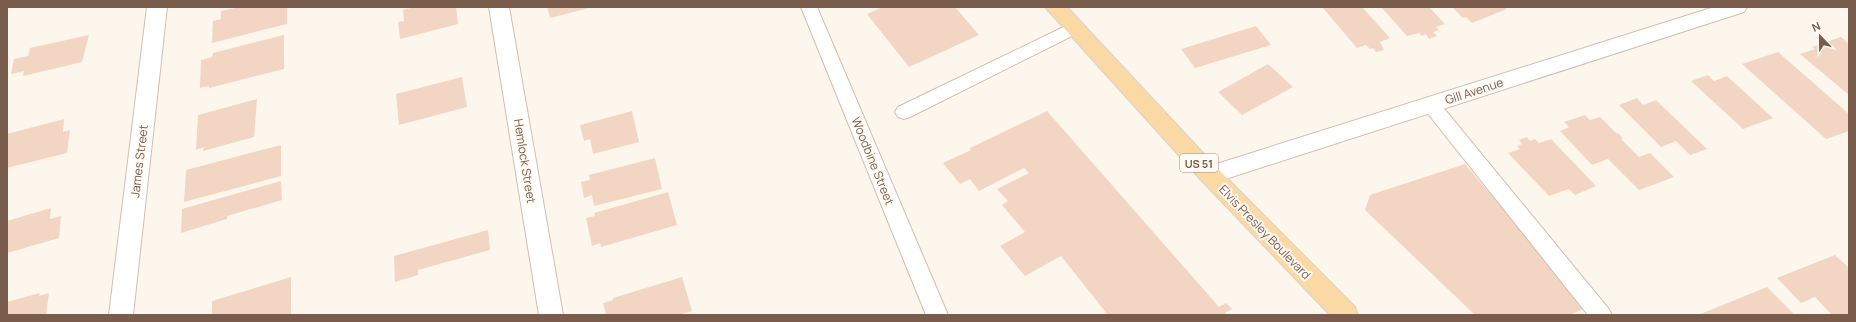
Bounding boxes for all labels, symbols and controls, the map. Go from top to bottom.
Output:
north arrow [1800,16,1840,56]
text: N [1810,18,1823,35]
street label: Gill Avenue [1443,74,1505,108]
street label: Woodbine Street [848,114,898,208]
street label: Hemlock Street [510,118,540,205]
street label: James Street [126,123,152,198]
road number: US 51 [1180,154,1218,172]
street label: Elvis Presley Boulevard [1215,181,1315,283]

